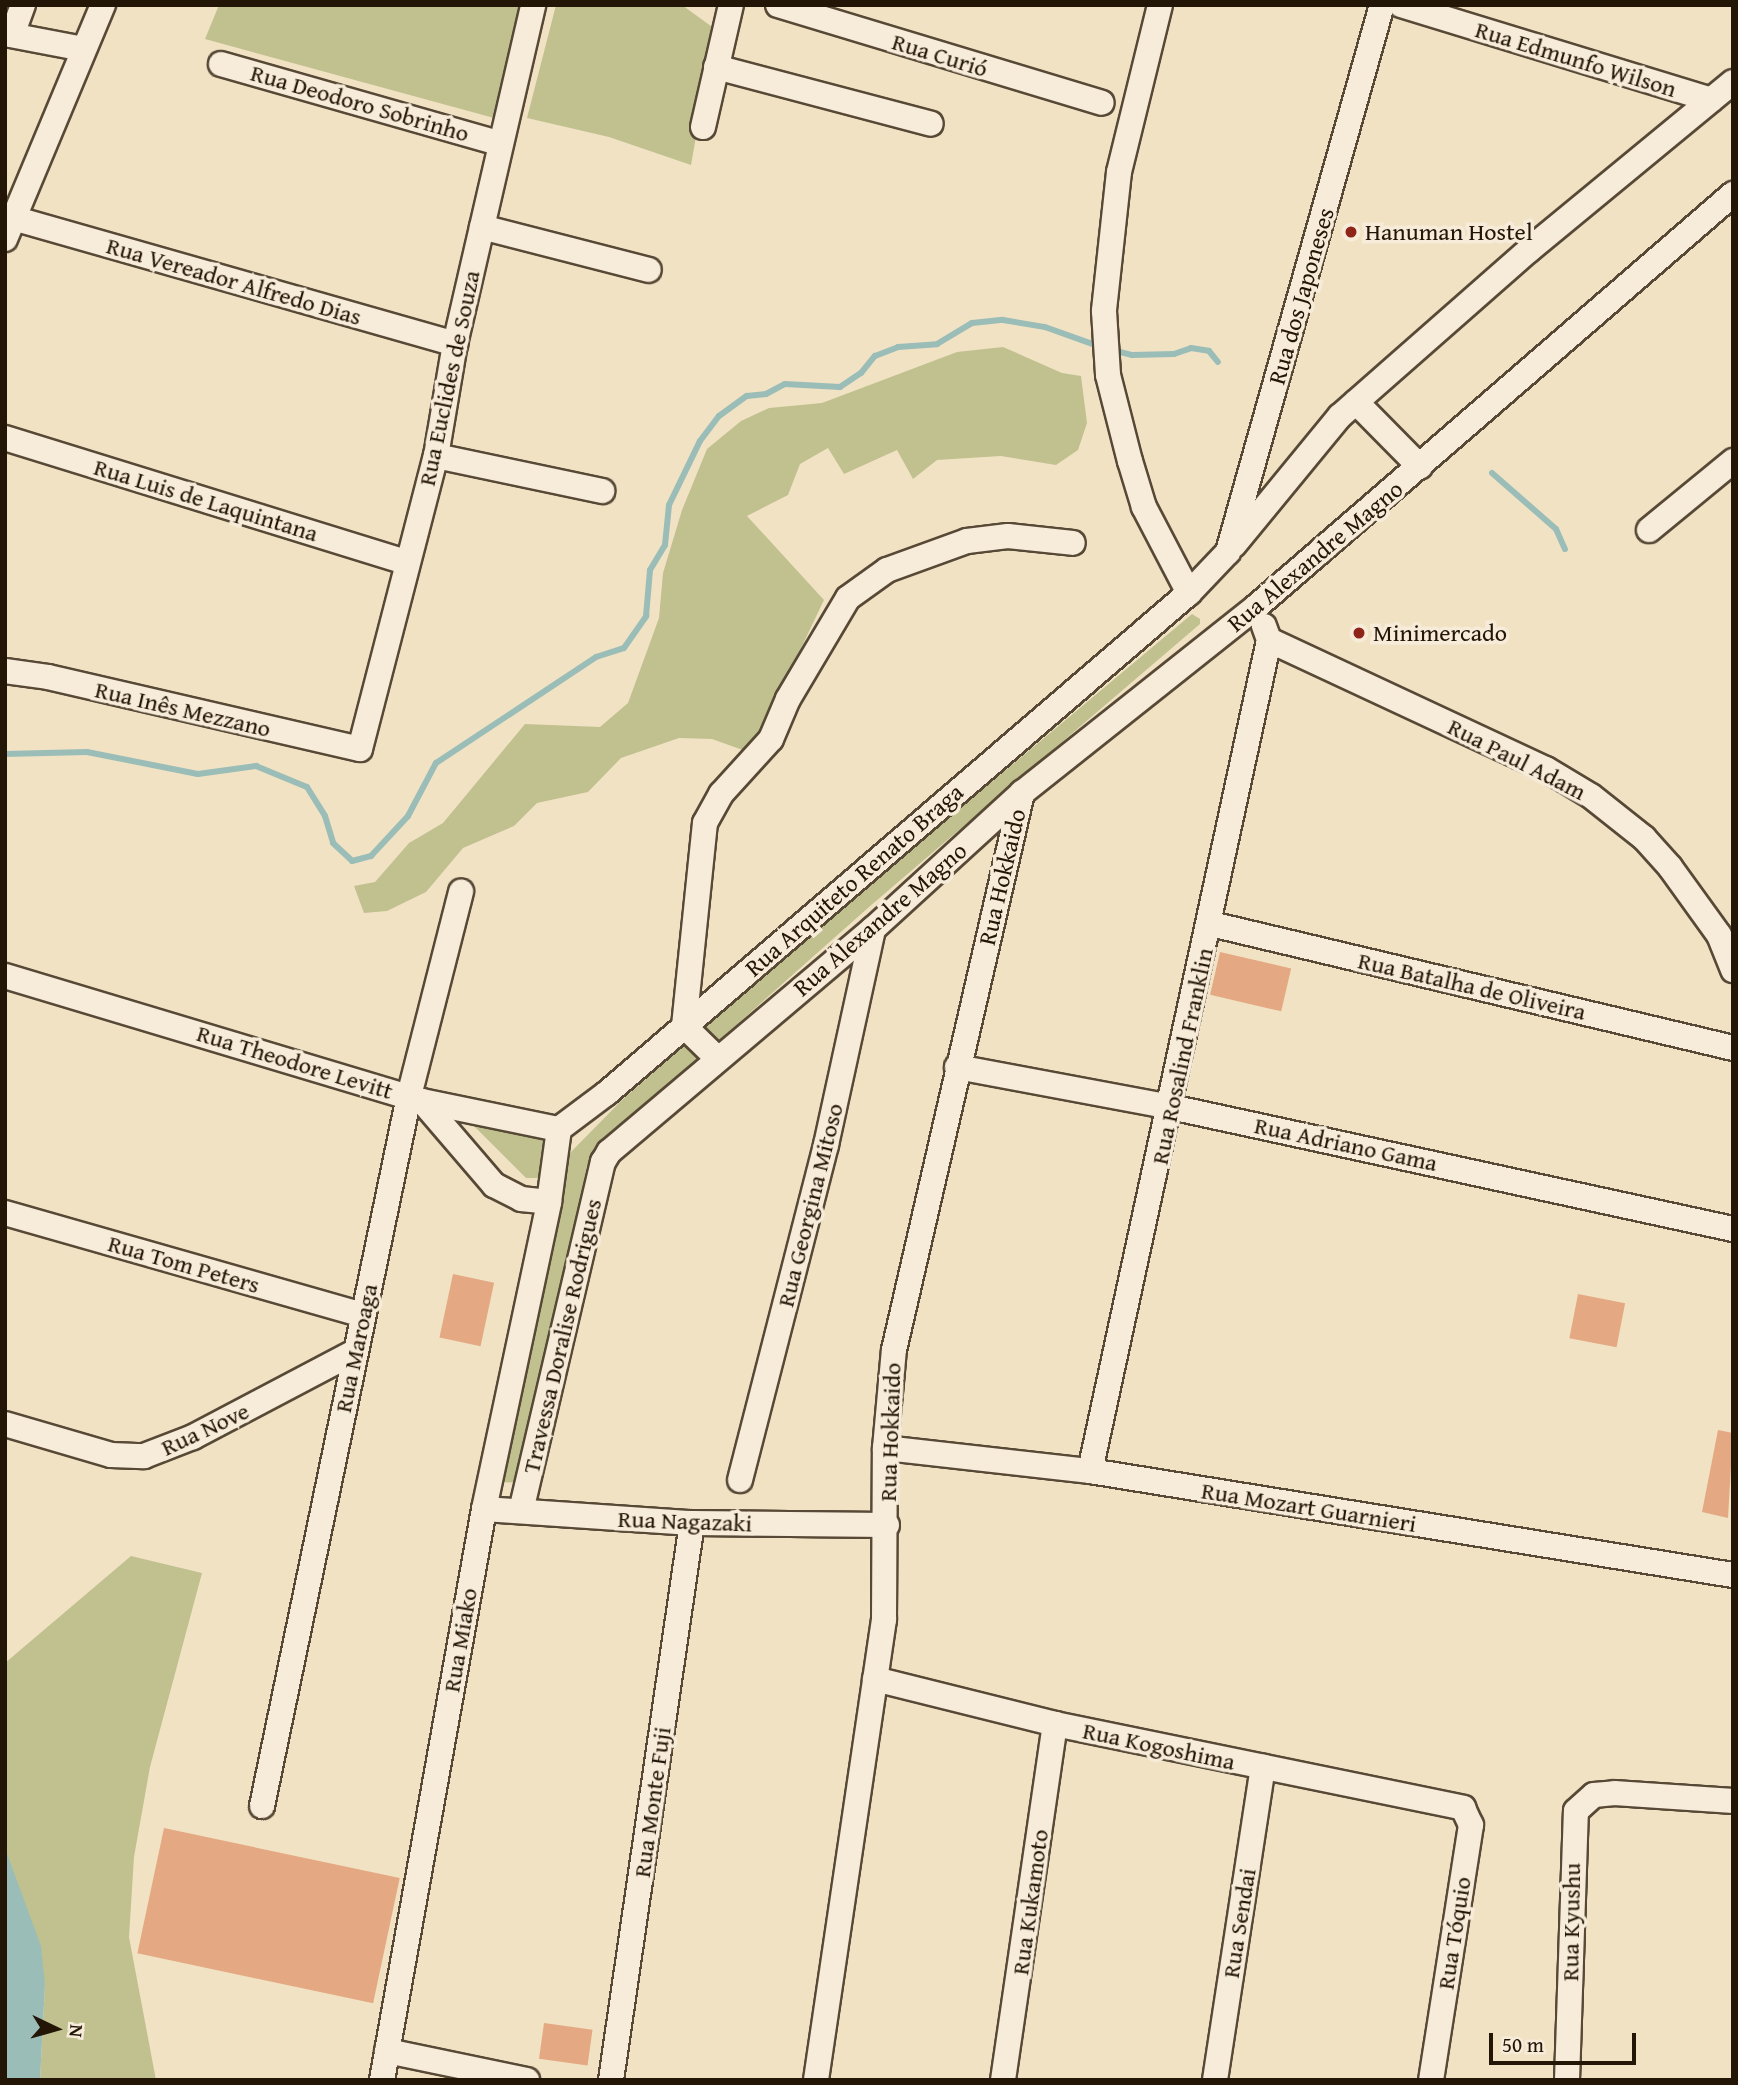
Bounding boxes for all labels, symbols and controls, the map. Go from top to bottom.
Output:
street label: Rua Edmunfo Wilson [1472,15,1680,103]
street label: Rua Curió [889,27,991,83]
street label: Rua Deodoro Sobrinho [247,58,473,148]
street label: Rua dos Japoneses [1262,204,1340,388]
place label: Hanuman Hostel [1365,218,1533,246]
marker: Hanuman Hostel [1343,224,1359,240]
street label: Rua Vereador Alfredo Dias [103,231,365,331]
street label: Rua Euclides de Souza [412,268,486,488]
street label: Rua Luis de Laquintana [91,452,321,548]
street label: Rua Alexandre Magno [1221,474,1409,638]
place label: Minimercado [1373,619,1507,647]
marker: Minimercado [1351,625,1367,641]
street label: Rua Inês Mezzano [92,675,274,743]
street label: Rua Paul Adam [1443,712,1591,806]
street label: Rua Arquiteto Renato Braga [739,777,969,983]
street label: Rua Hokkaido [972,806,1032,948]
street label: Rua Alexandre Magno [787,836,973,1002]
street label: Rua Rosalind Franklin [1145,945,1219,1167]
street label: Rua Batalha de Oliveira [1355,946,1589,1026]
street label: Rua Theodore Levitt [193,1018,397,1106]
street label: Rua Georgina Mitoso [771,1100,849,1310]
street label: Rua Adriano Gama [1252,1111,1440,1177]
street label: Travessa Doralise Rodrigues [516,1196,608,1476]
street label: Rua Tom Peters [105,1229,263,1299]
street label: Rua Maroaga [328,1281,384,1415]
street label: Rua Hokkaido [873,1362,907,1502]
street label: Rua Nove [157,1396,253,1462]
street label: Rua Mozart Guarnieri [1199,1476,1419,1538]
street label: Rua Nagazaki [617,1504,753,1538]
street label: Rua Miako [437,1586,483,1694]
street label: Rua Kogoshima [1080,1716,1238,1776]
street label: Rua Monte Fuji [627,1725,677,1879]
street label: Rua Kukamoto [1006,1827,1054,1977]
street label: Rua Kyushu [1556,1862,1586,1982]
street label: Rua Sendai [1216,1866,1262,1980]
street label: Rua Tóquio [1431,1875,1477,1991]
north arrow [21,1994,91,2064]
scale bar [1493,2018,1640,2062]
text: N [62,2023,91,2038]
text: 50 m [1502,2029,1544,2060]

